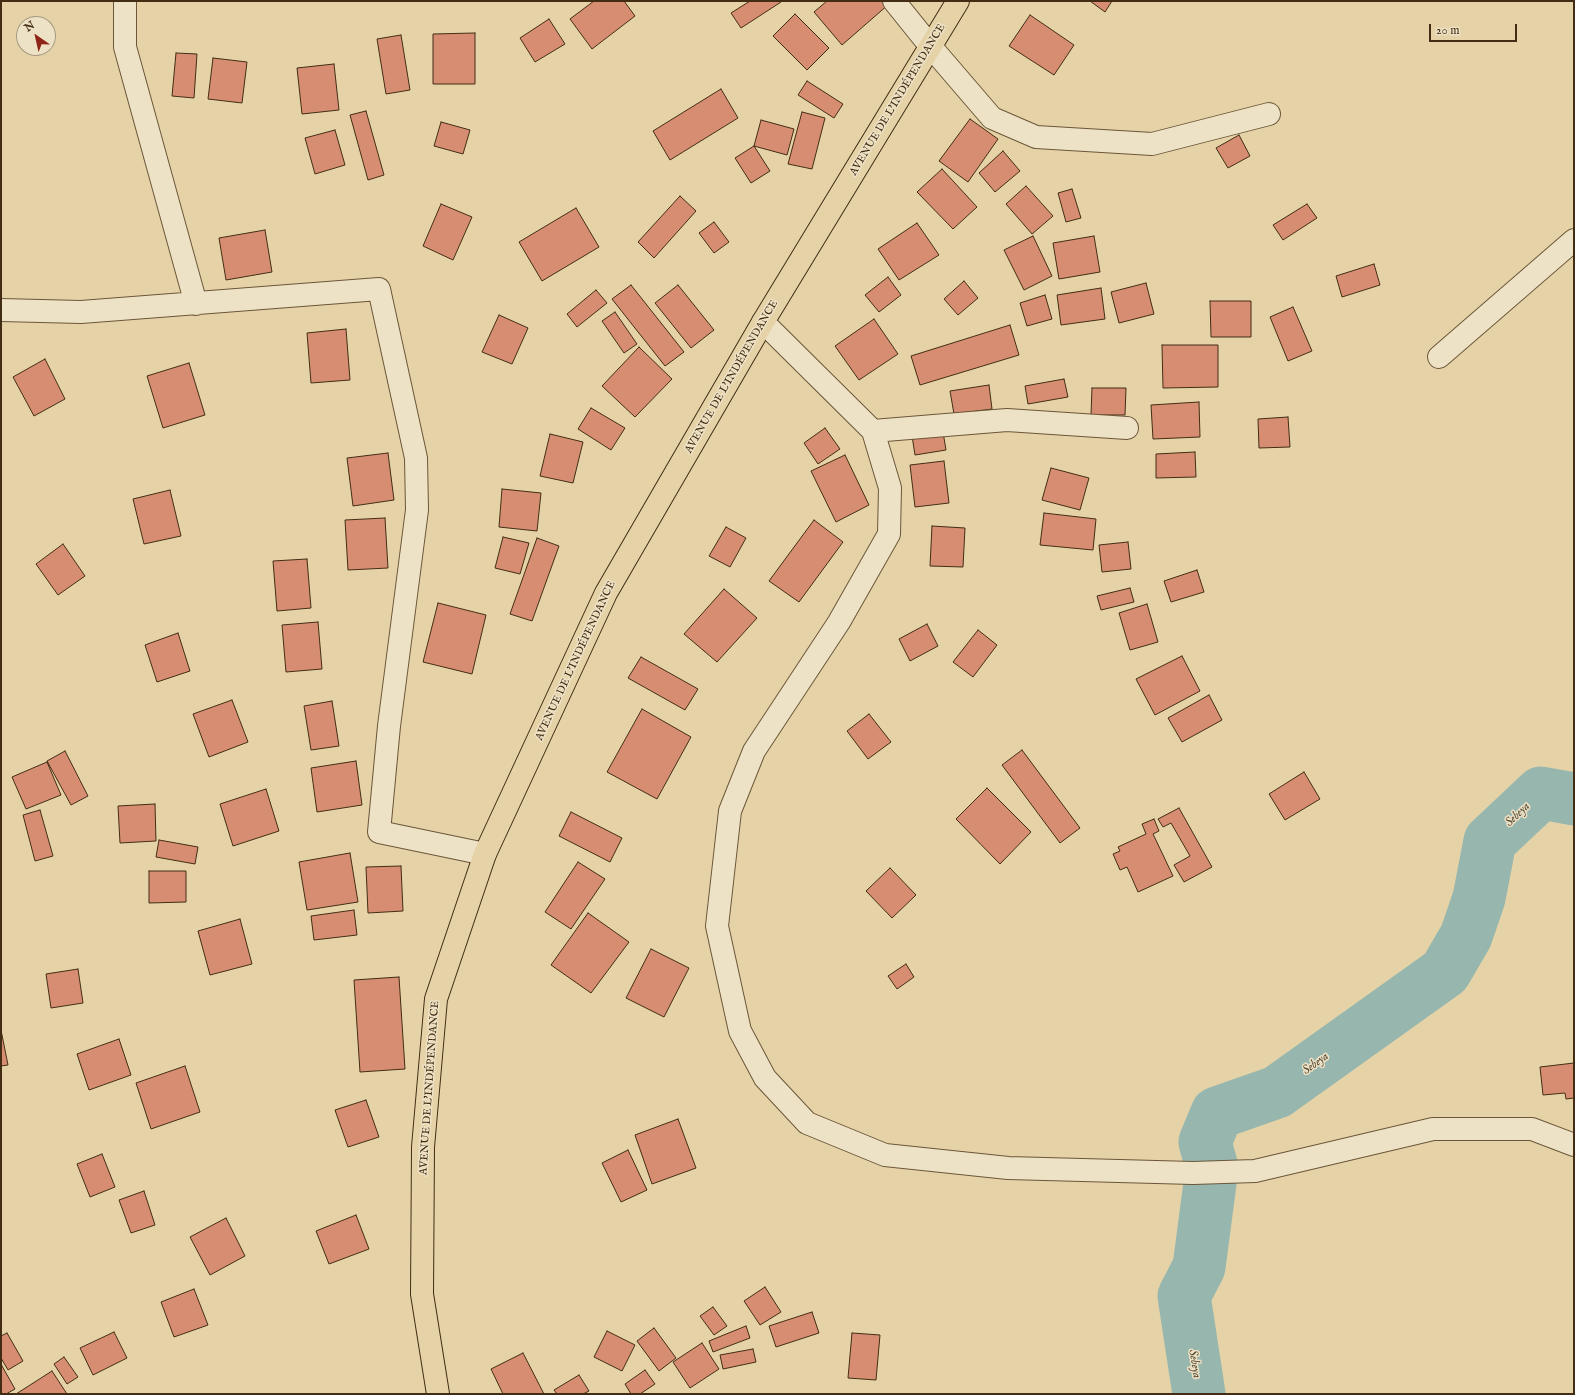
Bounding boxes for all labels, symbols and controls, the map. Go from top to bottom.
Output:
north arrow [16,16,56,56]
scale bar [1431,16,1519,42]
text: N [22,18,38,35]
street label: AVENUE DE L'INDÉPENDANCE [847,22,949,178]
text: 20 m [1436,23,1459,38]
street label: AVENUE DE L'INDÉPENDANCE [683,298,781,456]
street label: AVENUE DE L'INDÉPENDANCE [533,579,619,743]
water label: Sebeya [1503,800,1533,830]
street label: AVENUE DE L'INDÉPENDANCE [417,1001,443,1175]
water label: Sebeya [1300,1050,1332,1078]
water label: Sebeya [1185,1349,1203,1379]

